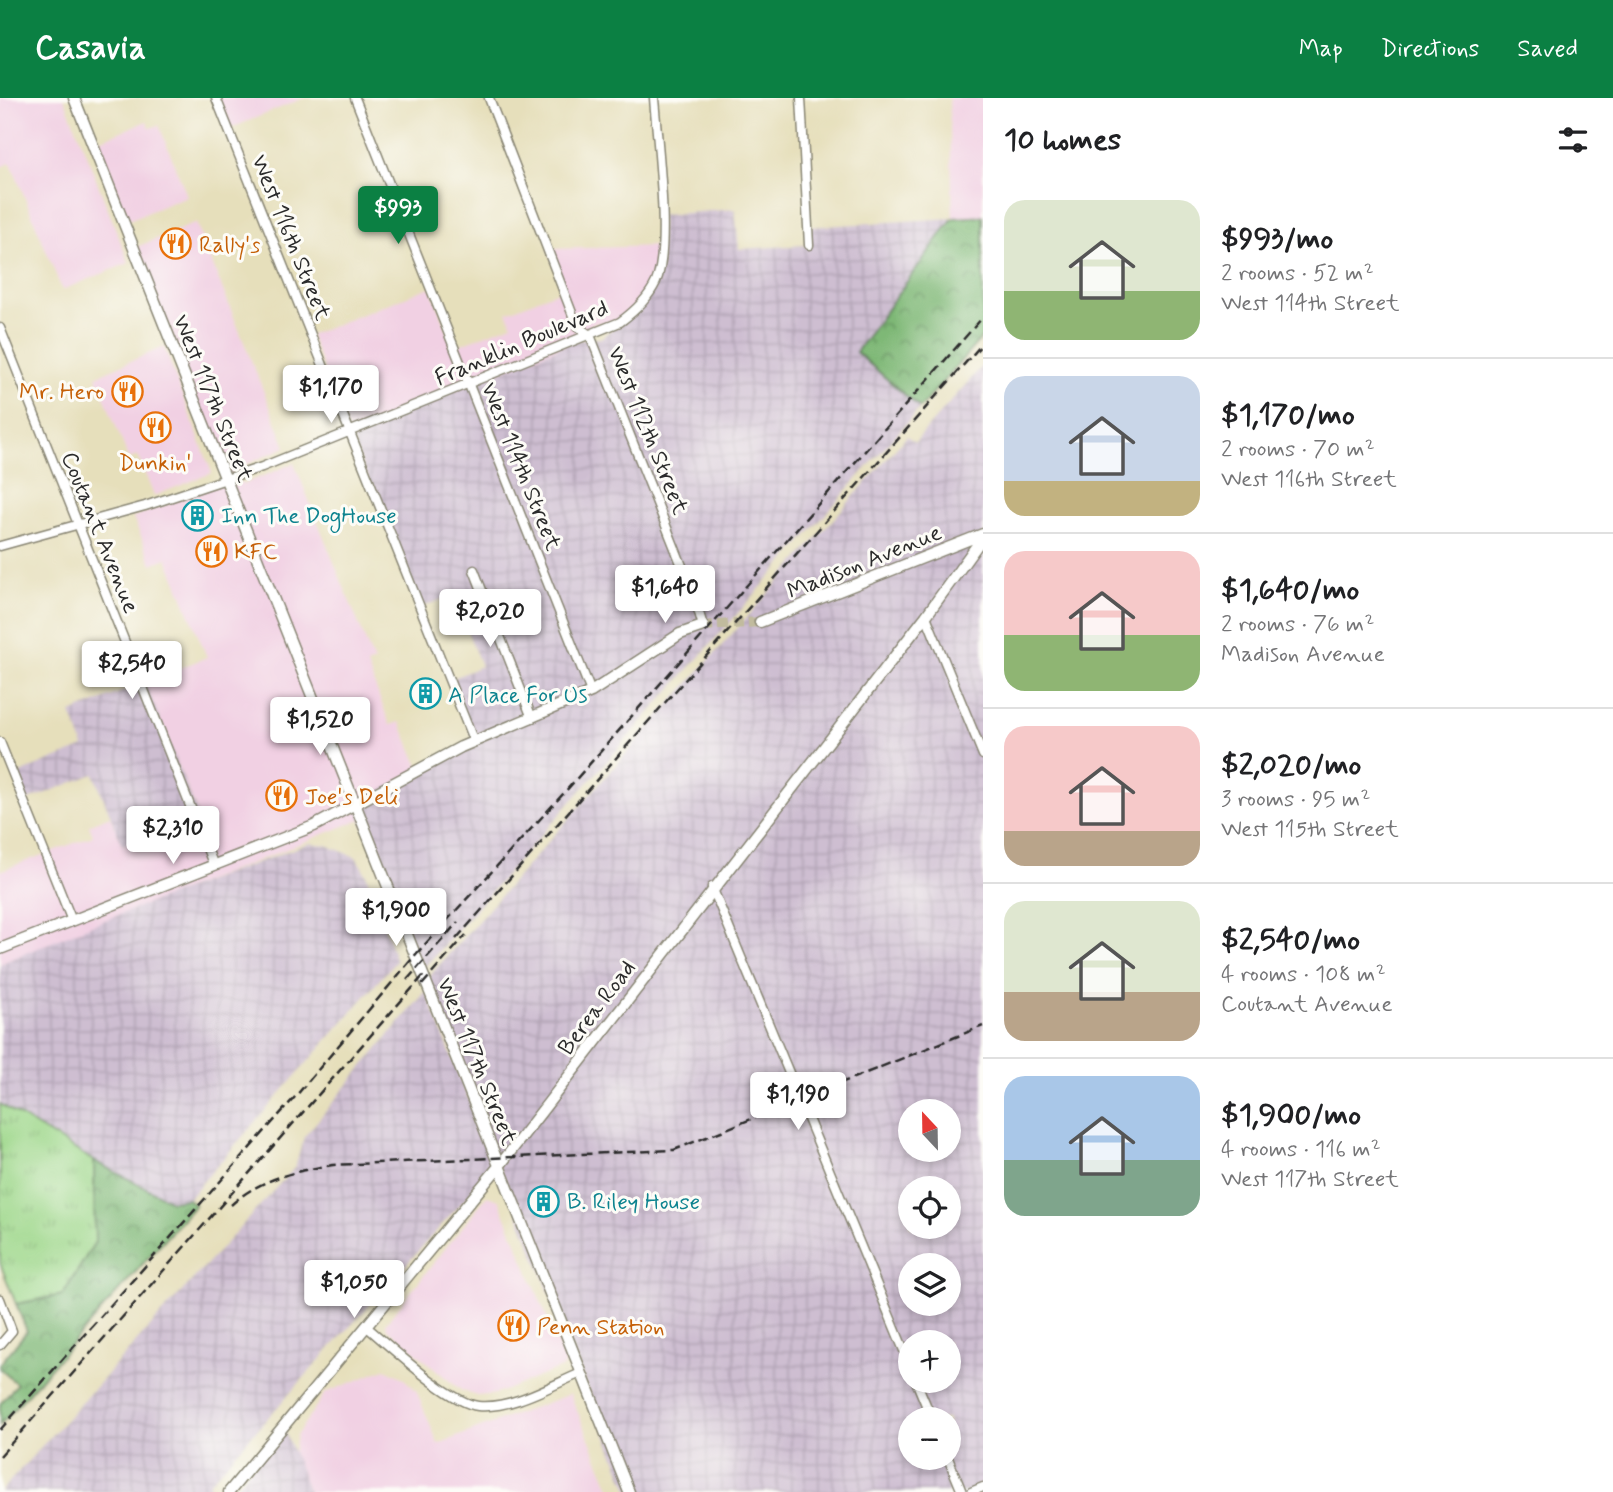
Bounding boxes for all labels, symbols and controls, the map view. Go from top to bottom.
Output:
text: Casavia [35,27,146,71]
text: Map [1299,34,1343,65]
text: Directions [1381,34,1479,65]
text: Saved [1517,34,1578,65]
text: 10 homes [1004,121,1121,160]
icon: filters [1554,121,1592,159]
street label: West 116th Street [243,151,337,325]
pin: $993 [357,186,439,246]
text: $993 [374,194,422,224]
text: $993/mo [1221,220,1333,259]
restaurant icon: Rally's [159,227,193,261]
icon: home [1060,228,1144,312]
place label: Rally's [199,231,260,261]
text: 2 rooms · 52 m² [1221,259,1374,289]
text: West 114th Street [1221,289,1400,319]
street label: Franklin Boulevard [430,294,613,394]
street label: West 117th Street [165,311,260,487]
street label: West 112th Street [600,342,695,520]
pin: $1,170 [274,366,388,425]
text: $1,170 [299,373,363,403]
restaurant icon: Mr. Hero [110,374,144,408]
place label: Mr. Hero [19,378,104,408]
street label: West 114th Street [473,378,568,556]
text: $1,170/mo [1221,396,1355,435]
icon: home [1060,404,1144,488]
restaurant icon: Dunkin' [138,411,172,445]
text: 2 rooms · 70 m² [1221,435,1375,465]
street label: Coutant Avenue [53,448,145,618]
place label: Dunkin' [118,449,192,479]
text: West 116th Street [1221,465,1397,495]
building icon: Inn The DogHouse [181,498,215,532]
place label: Inn The DogHouse [221,502,397,534]
street label: Madison Avenue [783,518,946,607]
restaurant icon: KFC [194,534,228,568]
place label: KFC [234,538,278,568]
pin: $1,640 [608,566,722,625]
text: $1,640/mo [1221,571,1359,610]
text: $1,640 [631,573,699,603]
icon: home [1060,579,1144,663]
pin: $2,020 [433,589,547,649]
text: $2,020 [455,597,525,627]
text: 2 rooms · 76 m² [1221,610,1374,640]
text: Madison Avenue [1221,640,1385,670]
pin: $2,540 [75,642,189,701]
text: $2,540 [98,649,166,679]
building icon: A Place For Us [408,677,442,711]
place label: A Place For Us [448,681,587,711]
pin: $1,520 [263,698,377,757]
text: $1,520 [286,705,354,735]
text: $2,020/mo [1221,746,1361,785]
icon: home [1060,754,1144,838]
restaurant icon: Joe's Deli [265,779,299,813]
place label: Joe's Deli [305,783,398,813]
text: 3 rooms · 95 m² [1221,785,1370,815]
pin: $2,310 [116,806,230,866]
text: $2,310 [142,814,204,844]
text: West 115th Street [1221,815,1399,845]
pin: $1,900 [339,888,453,948]
text: $1,900 [361,896,431,926]
text: $2,540/mo [1221,921,1360,960]
icon: home [1060,929,1144,1013]
street label: Berea Road [552,955,643,1062]
text: 4 rooms · 108 m² [1221,960,1386,990]
street label: West 117th Street [429,974,524,1150]
text: Coutant Avenue [1221,990,1393,1020]
pin: $1,190 [741,1072,855,1132]
text: $1,190 [766,1080,830,1110]
text: $1,900/mo [1221,1096,1361,1135]
north arrow [898,1099,961,1162]
map controls [898,1099,961,1470]
icon: home [1060,1104,1144,1188]
text: 4 rooms · 116 m² [1221,1135,1381,1165]
text: West 117th Street [1221,1165,1399,1195]
button: locate [898,1176,961,1239]
building icon: B. Riley House [527,1184,561,1218]
place label: B. Riley House [567,1188,700,1218]
button: layers [898,1253,961,1316]
pin: $1,050 [297,1260,411,1320]
text: $1,050 [320,1268,388,1298]
restaurant icon: Penn Station [497,1309,531,1343]
place label: Penn Station [537,1313,665,1343]
button: + [898,1330,961,1393]
button: − [898,1407,961,1470]

